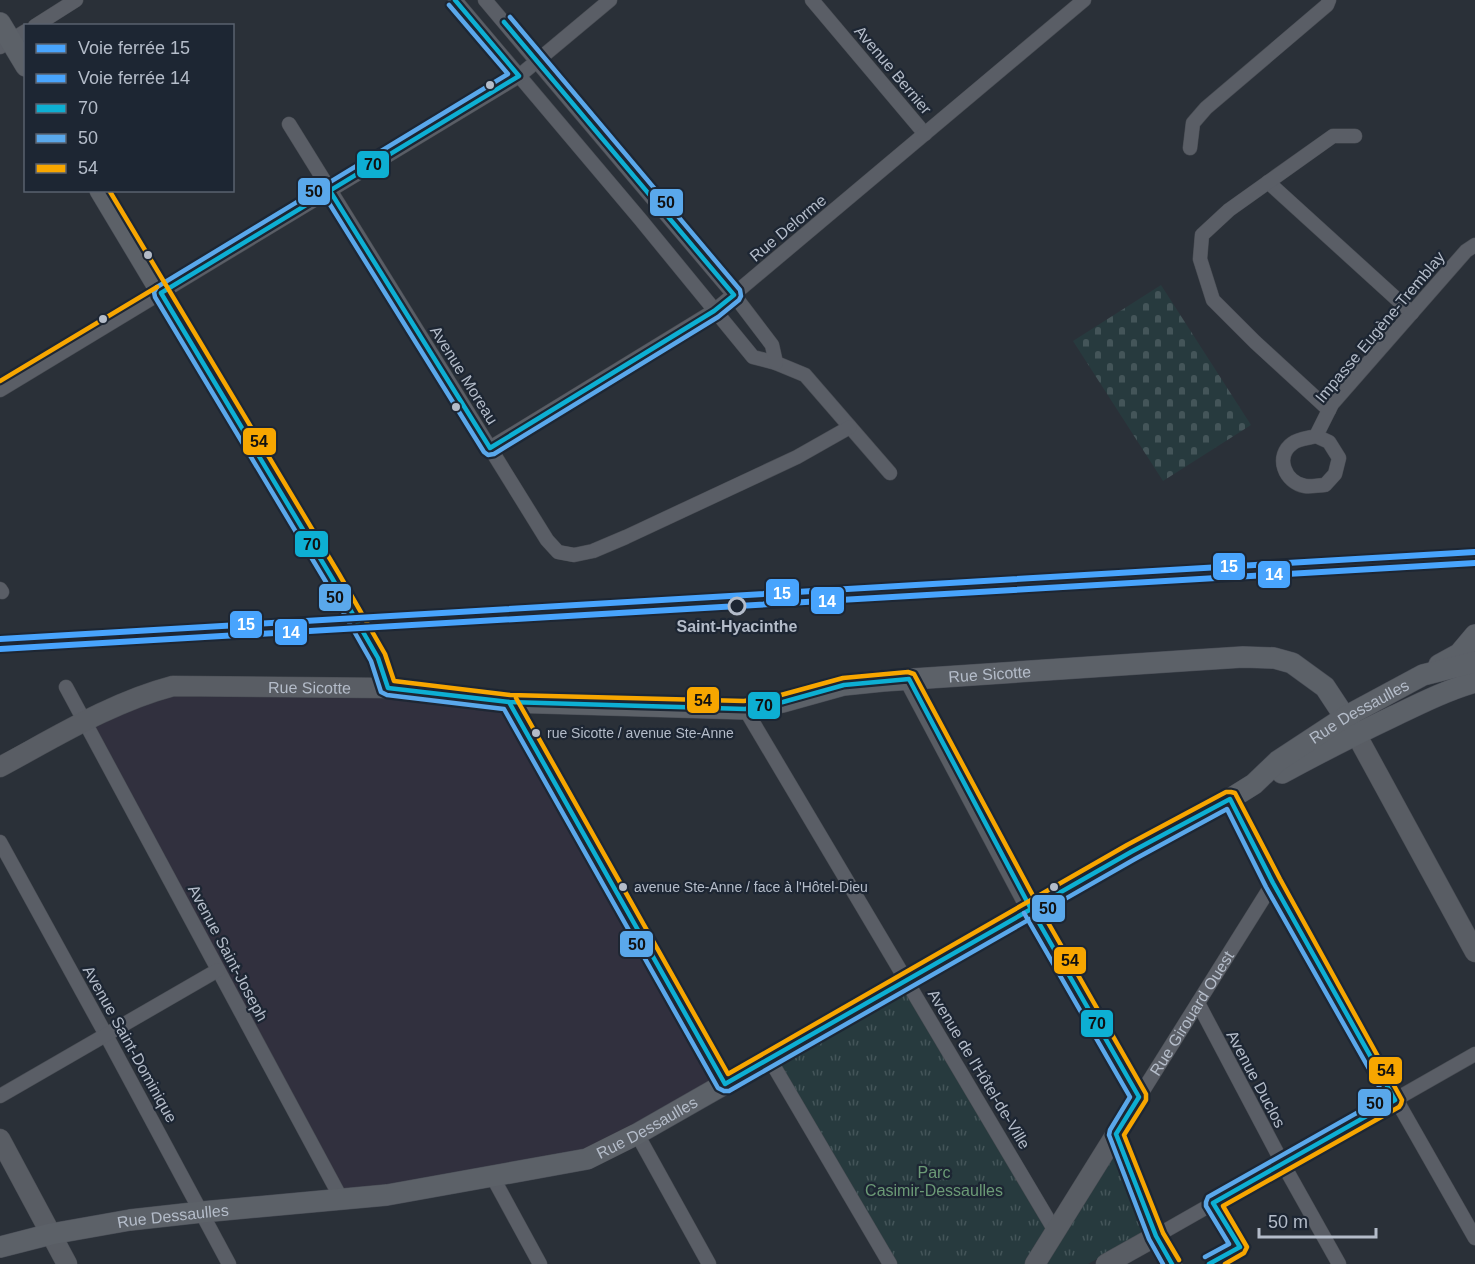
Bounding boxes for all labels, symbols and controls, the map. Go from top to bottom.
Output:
street label: Avenue Bernier [851,22,935,118]
legend [24,24,234,192]
text: Voie ferrée 15 [78,38,190,58]
text: Voie ferrée 14 [78,68,190,88]
unlabelled marker [484,79,496,91]
text: 70 [78,98,98,118]
text: 50 [78,128,98,148]
line badge: 70 [356,150,390,179]
text: 70 [364,156,382,173]
text: 54 [78,158,98,178]
line badge: 50 [297,177,331,206]
text: 50 [305,183,323,200]
line badge: 50 [649,188,684,217]
street label: Rue Delorme [746,191,830,265]
text: 50 [657,194,675,211]
street label: Impasse Eugène-Tremblay [1312,248,1448,406]
unlabelled marker [142,249,154,261]
unlabelled marker [97,313,109,325]
street label: Avenue Moreau [427,323,501,427]
unlabelled marker [450,401,462,413]
line badge: 54 [242,427,277,456]
text: 54 [250,433,268,450]
line badge: 70 [294,530,329,558]
text: 70 [303,536,321,553]
line badge: 15 [1212,552,1246,581]
text: 15 [1220,558,1238,575]
line badge: 14 [1257,560,1291,589]
text: 14 [1265,566,1283,583]
line badge: 15 [765,578,800,607]
line badge: 50 [318,583,352,612]
text: 15 [773,585,791,602]
line badge: 14 [810,586,845,615]
text: 50 [326,589,344,606]
text: 14 [818,593,836,610]
marker: Saint-Hyacinthe [728,597,746,615]
line badge: 15 [229,610,263,639]
text: 15 [237,616,255,633]
line badge: 14 [274,618,308,646]
place label: Saint-Hyacinthe [677,618,798,635]
text: 14 [282,624,300,641]
street label: Rue Sicotte [948,663,1032,685]
street label: Rue Dessaulles [1306,676,1412,747]
street label: Rue Sicotte [268,678,351,696]
line badge: 54 [686,686,720,714]
line badge: 70 [747,691,781,720]
text: 54 [694,692,712,709]
text: 70 [755,697,773,714]
place label: rue Sicotte / avenue Ste-Anne [547,725,734,741]
marker: rue Sicotte / avenue Ste-Anne [530,727,542,739]
place label: avenue Ste-Anne / face à l'Hôtel-Dieu [634,879,868,895]
marker: avenue Ste-Anne / face à l'Hôtel-Dieu [617,881,629,893]
unlabelled marker [1048,881,1060,893]
street label: Avenue Saint-Joseph [185,882,271,1024]
line badge: 50 [1031,894,1066,923]
text: 50 [1039,900,1057,917]
line badge: 50 [619,930,654,958]
text: 50 [628,936,646,953]
line badge: 54 [1053,946,1087,975]
street label: Rue Girouard Ouest [1146,947,1237,1078]
text: 54 [1061,952,1079,969]
street label: Avenue Saint-Dominique [80,963,180,1125]
street label: Avenue de l'Hôtel-de-Ville [925,986,1033,1152]
line badge: 70 [1080,1009,1114,1038]
text: 70 [1088,1015,1106,1032]
street label: Avenue Duclos [1223,1028,1289,1130]
line badge: 54 [1368,1056,1403,1085]
text: 54 [1377,1062,1395,1079]
line badge: 50 [1357,1088,1392,1117]
street label: Rue Dessaulles [594,1093,700,1161]
text: 50 [1366,1095,1384,1112]
park label: Parc Casimir-Dessaulles [865,1164,1003,1199]
street label: Rue Dessaulles [116,1201,229,1231]
scale bar [1259,1201,1376,1239]
text: 50 m [1268,1212,1308,1232]

